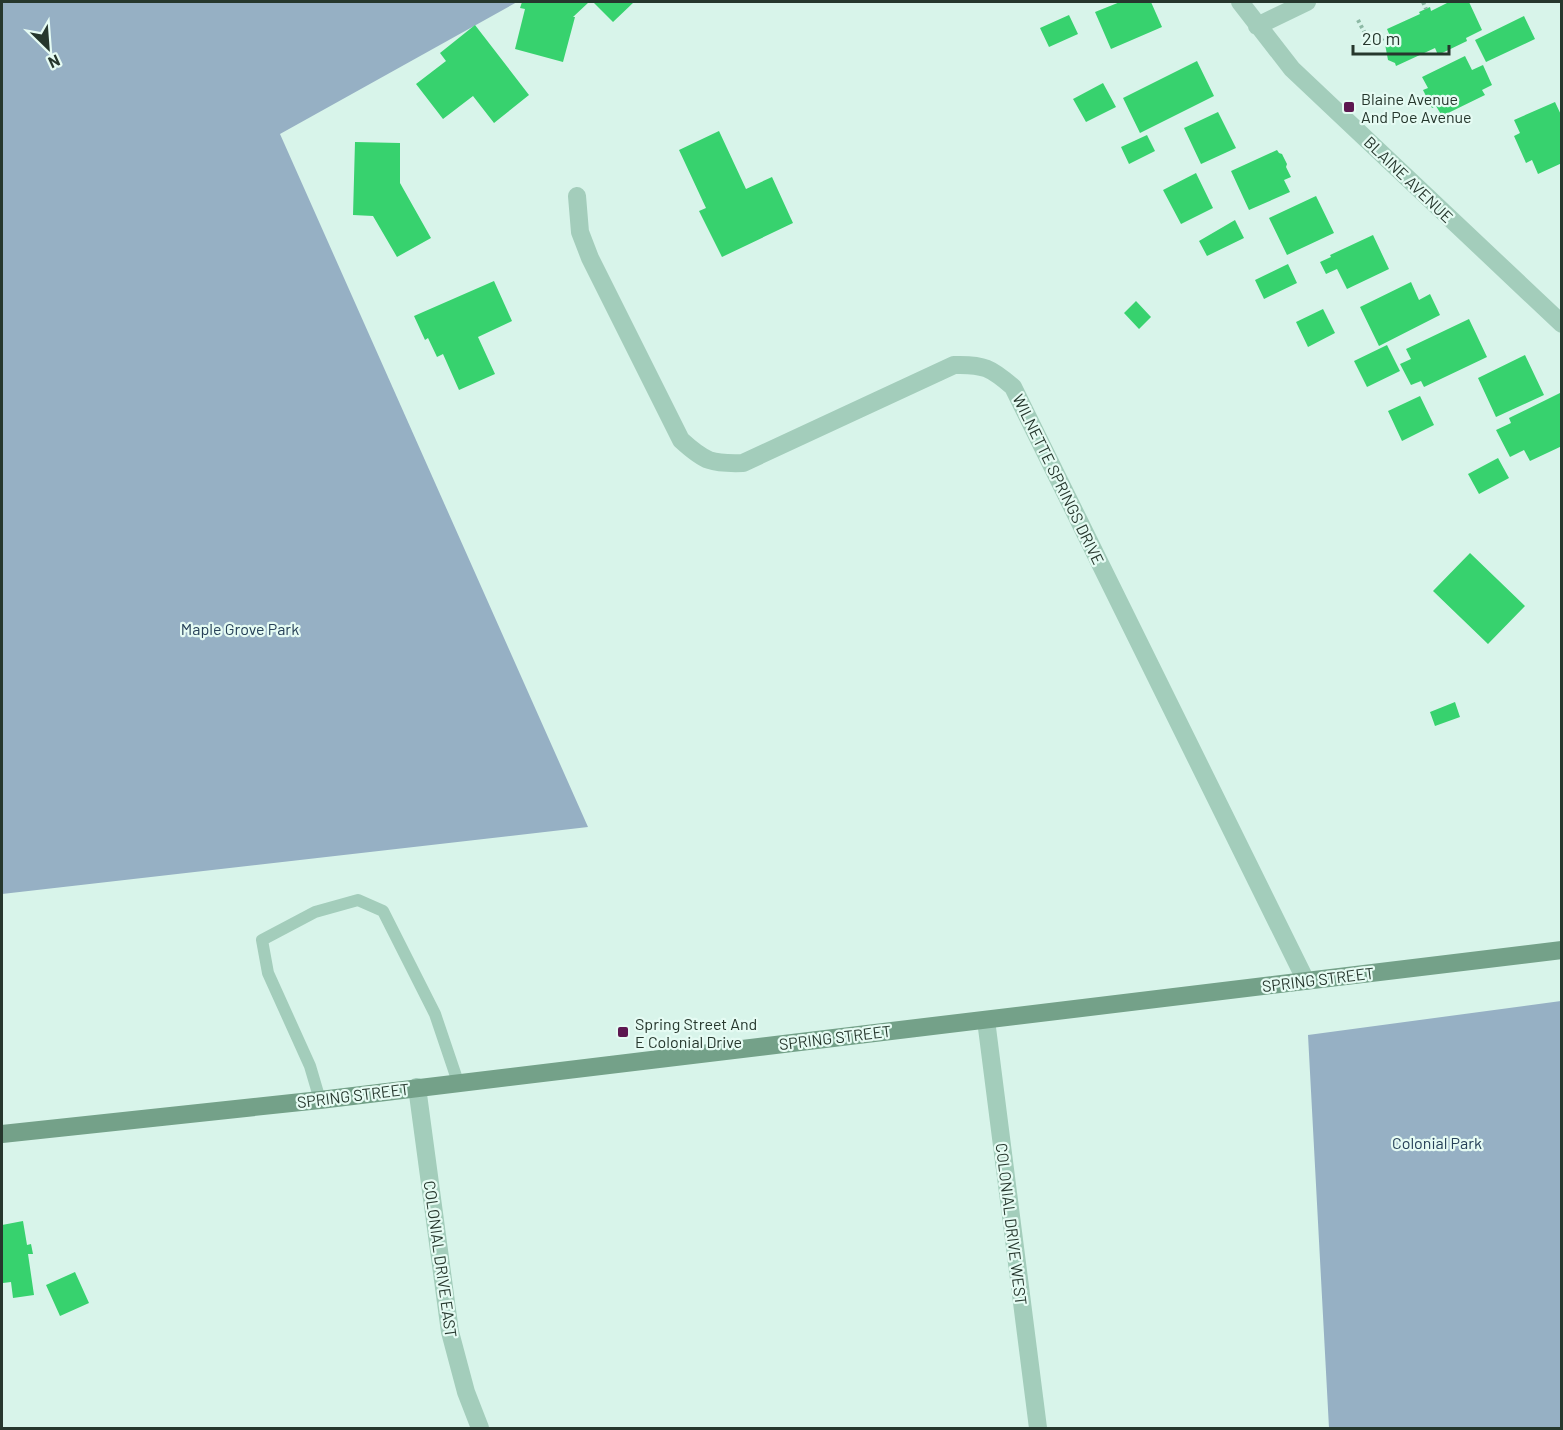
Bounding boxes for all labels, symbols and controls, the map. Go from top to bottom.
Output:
north arrow [18,18,78,78]
scale bar [1353,18,1449,56]
text: 20 m [1362,27,1400,49]
text: N [46,51,63,73]
place label: Blaine Avenue And Poe Avenue [1361,89,1472,126]
marker: Blaine Avenue And Poe Avenue [1342,100,1356,114]
street label: BLAINE AVENUE [1361,132,1457,226]
street label: WILNETTE SPRINGS DRIVE [1009,391,1109,567]
park label: Maple Grove Park [181,619,299,638]
street label: SPRING STREET [1261,963,1375,995]
place label: Spring Street And E Colonial Drive [635,1014,757,1051]
street label: SPRING STREET [778,1021,892,1053]
marker: Spring Street And E Colonial Drive [616,1025,630,1039]
street label: SPRING STREET [296,1079,410,1111]
park label: Colonial Park [1392,1133,1482,1152]
street label: COLONIAL DRIVE WEST [993,1142,1031,1306]
street label: COLONIAL DRIVE EAST [421,1179,461,1339]

